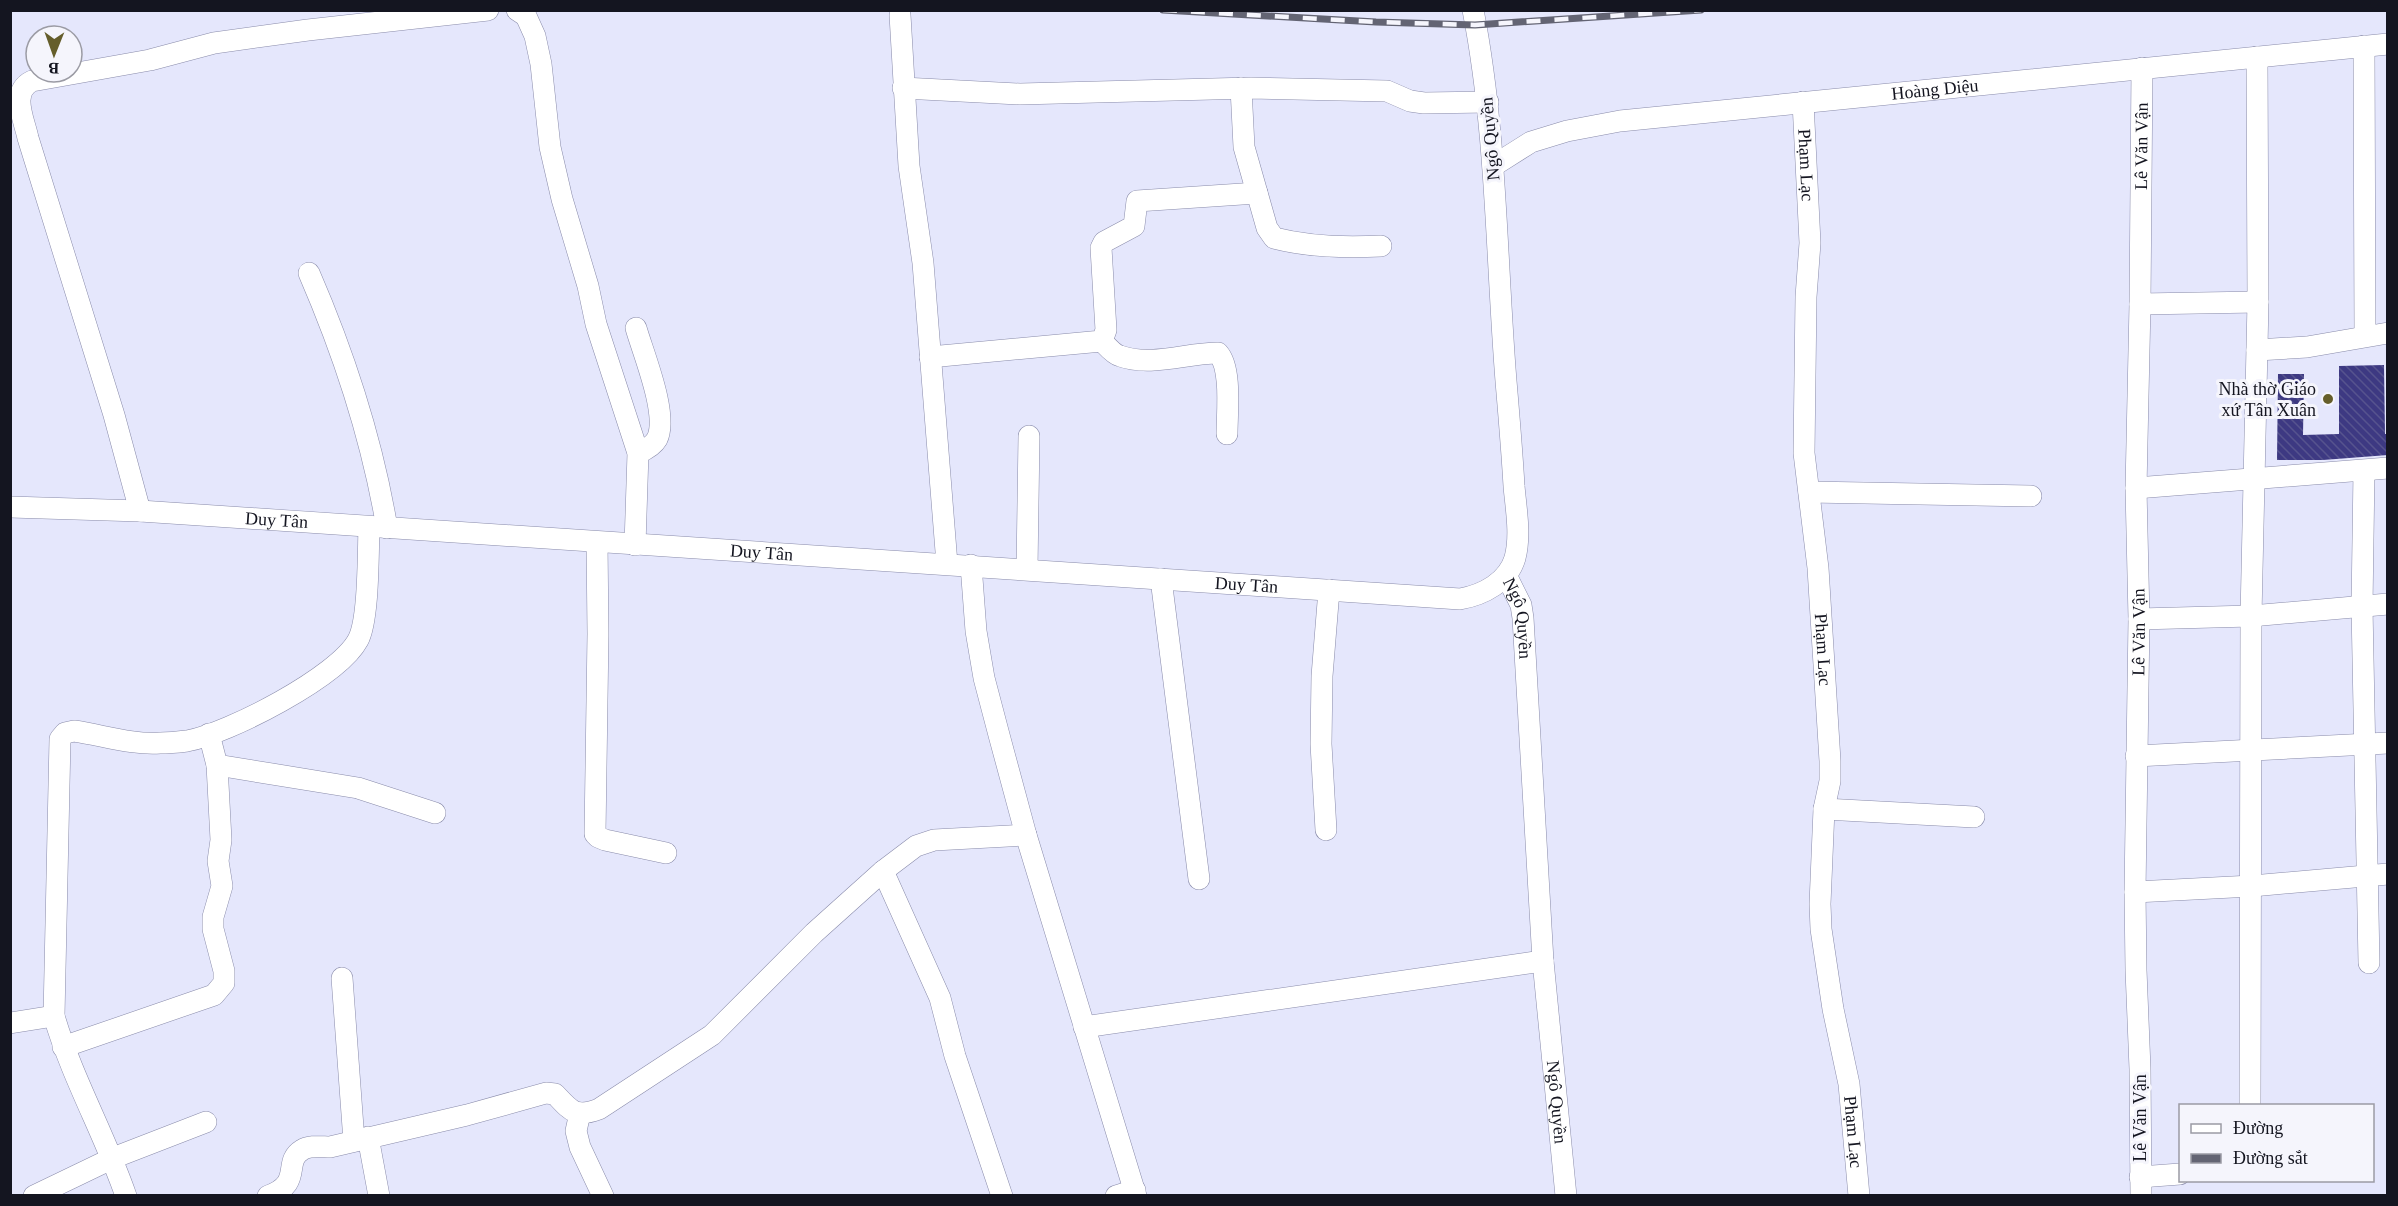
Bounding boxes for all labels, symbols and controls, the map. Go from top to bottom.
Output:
north arrow [24,24,84,84]
text: B [48,60,59,77]
street label: Hoàng Diệu [1890,75,1979,104]
street label: Ngô Quyền [1476,97,1504,181]
street label: Lê Văn Vận [2131,102,2152,190]
street label: Phạm Lạc [1794,128,1818,202]
place label: Nhà thờ Giáo xứ Tân Xuân [2219,379,2316,420]
marker: Nhà thờ Giáo xứ Tân Xuân [2321,392,2335,406]
street label: Duy Tân [244,508,309,532]
street label: Duy Tân [729,540,794,565]
street label: Duy Tân [1214,573,1279,597]
street label: Ngô Quyền [1499,574,1535,660]
street label: Lê Văn Vận [2128,588,2149,676]
street label: Phạm Lạc [1811,613,1835,686]
street label: Ngô Quyền [1543,1060,1571,1145]
street label: Lê Văn Vận [2130,1074,2150,1162]
street label: Phạm Lạc [1840,1095,1866,1169]
legend [2179,1104,2374,1182]
text: Đường [2233,1118,2283,1138]
text: Đường sắt [2233,1148,2308,1168]

